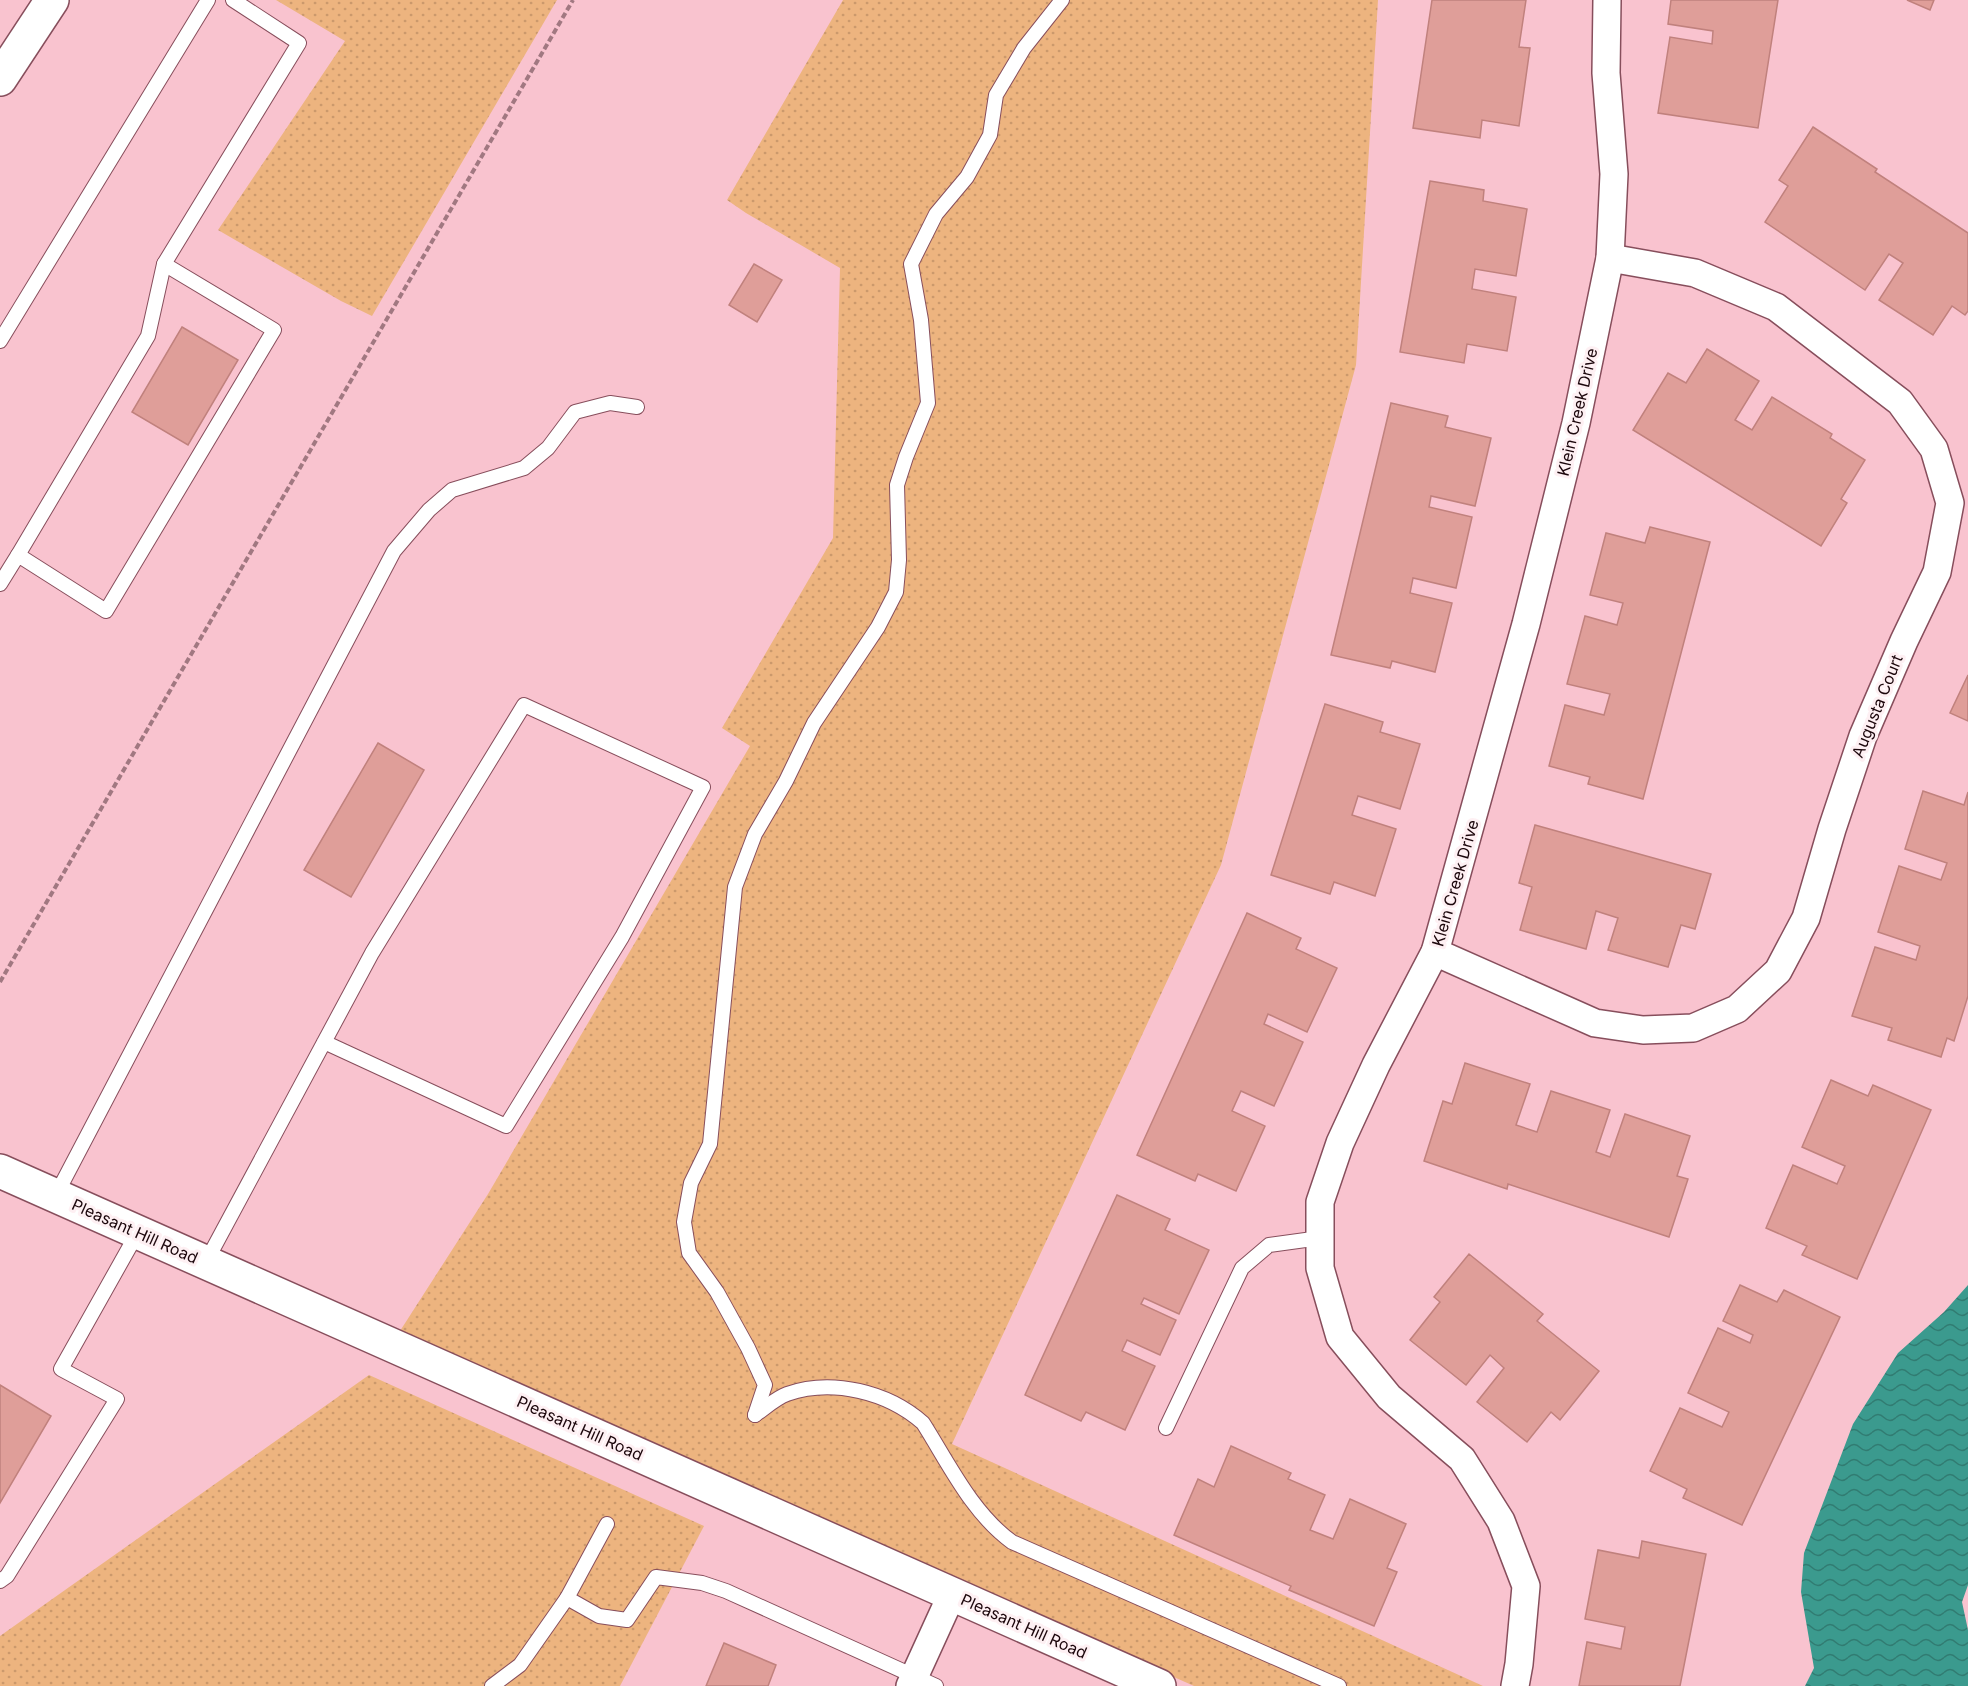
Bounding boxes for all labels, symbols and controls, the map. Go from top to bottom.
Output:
street label: Klein Creek Drive [1553,346,1601,478]
street label: Augusta Court [1847,652,1907,760]
street label: Klein Creek Drive [1427,817,1483,949]
street label: Pleasant Hill Road [69,1194,201,1268]
street label: Pleasant Hill Road [514,1391,646,1465]
street label: Pleasant Hill Road [958,1589,1090,1663]

